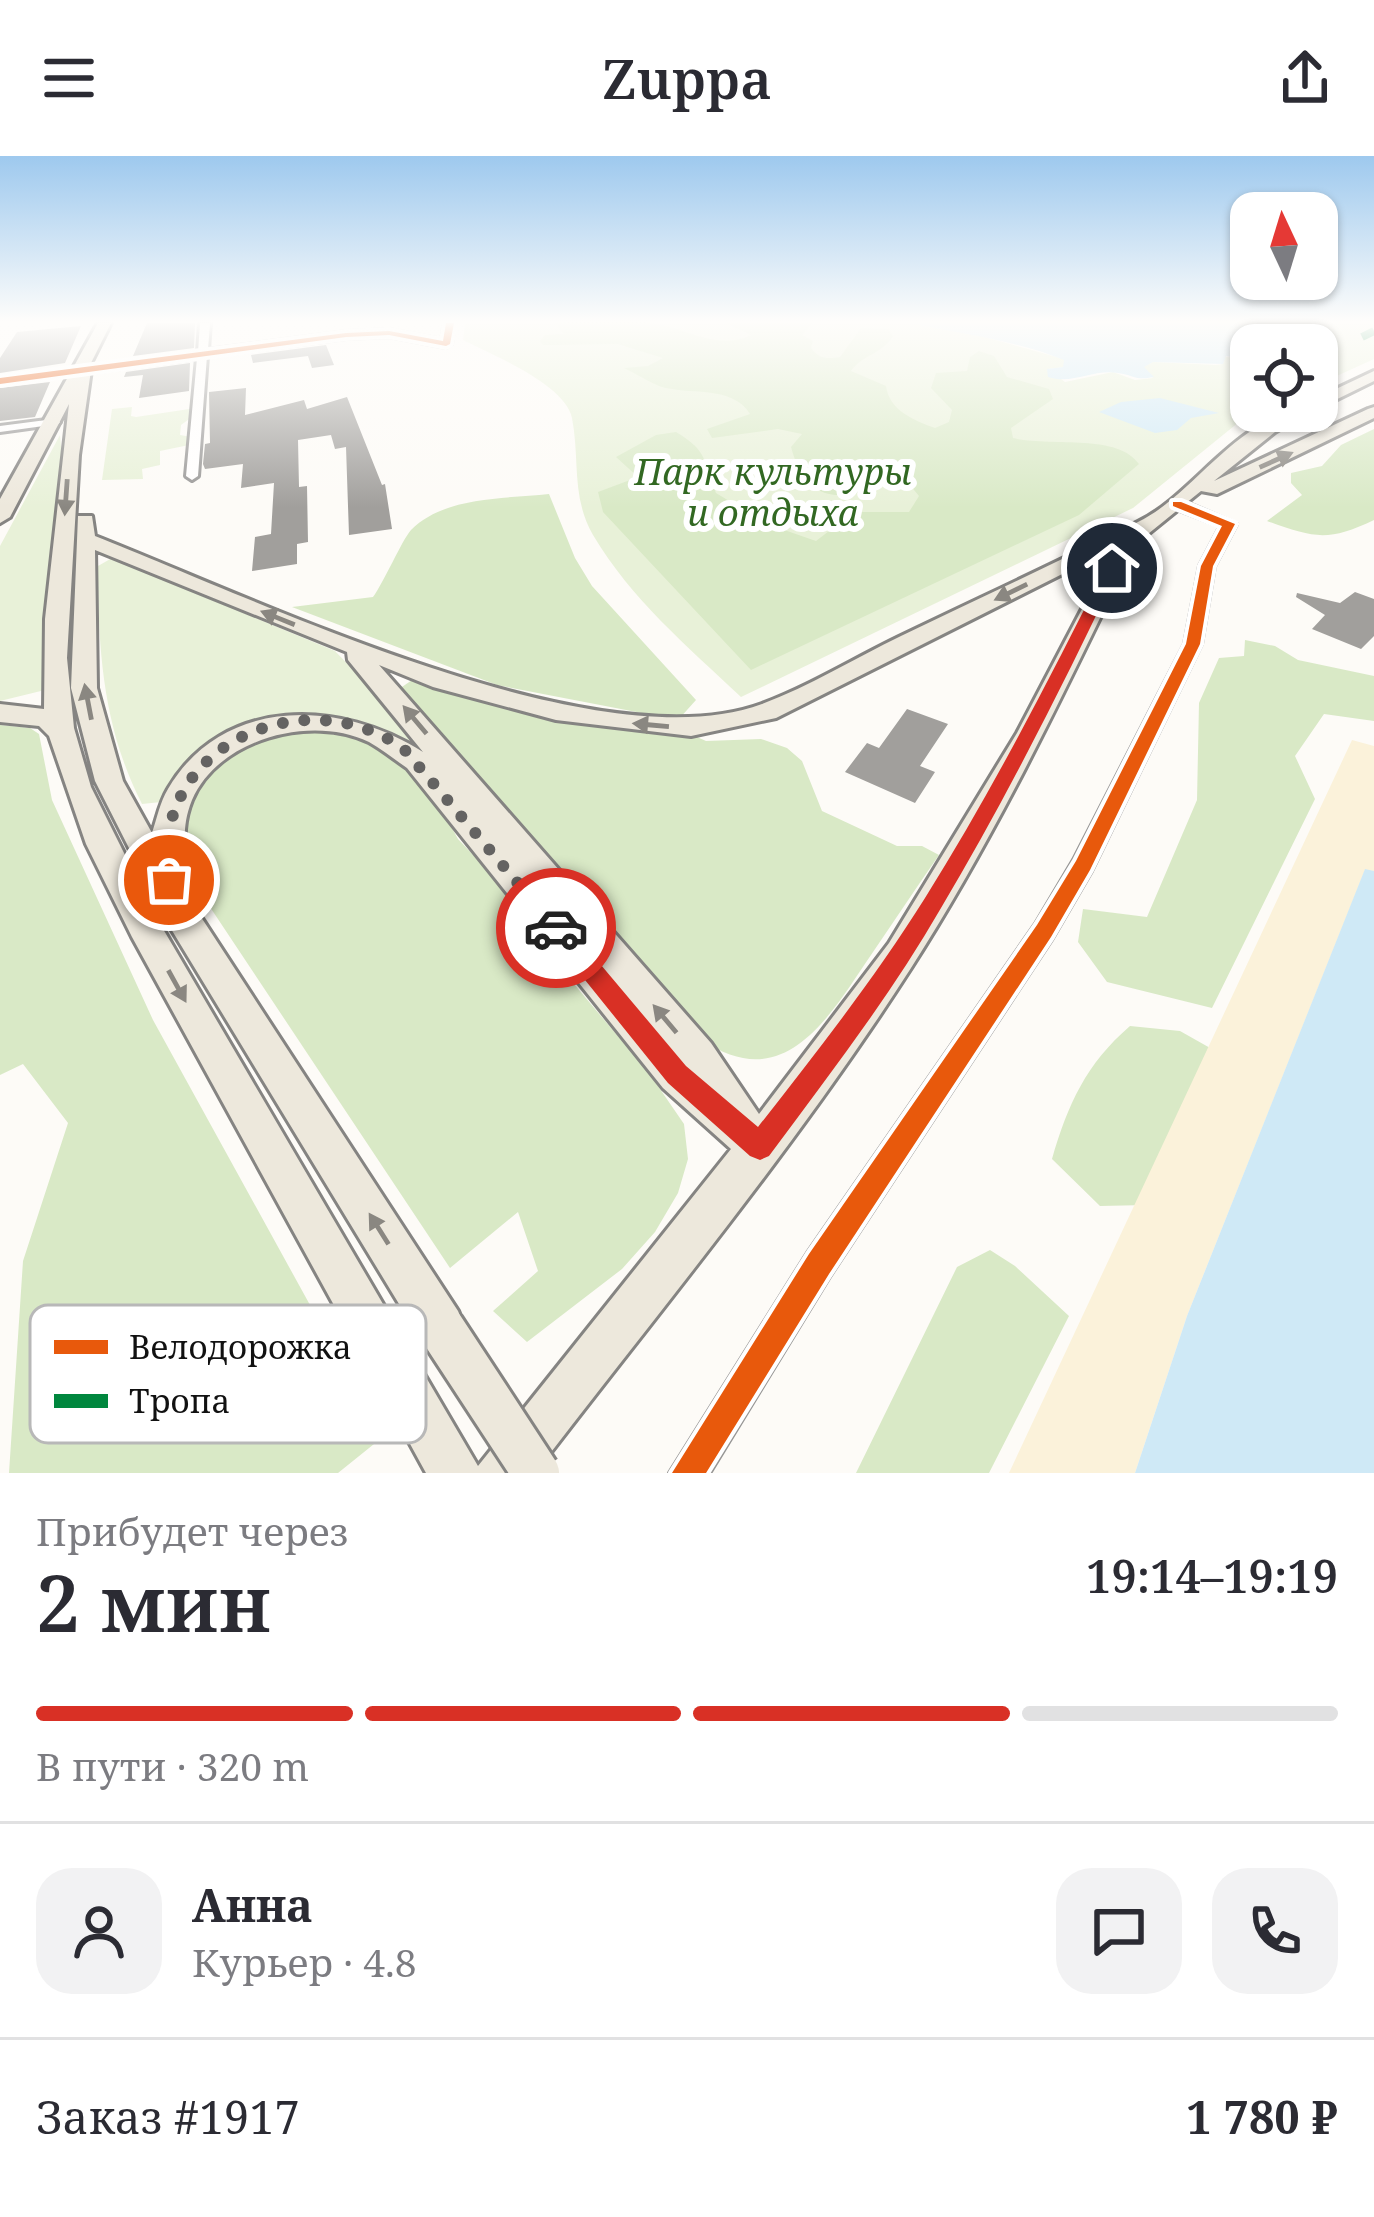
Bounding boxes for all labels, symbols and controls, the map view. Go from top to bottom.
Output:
text: Zuppa [602,41,772,115]
icon: menu [36,45,102,111]
icon: share [1272,45,1338,111]
north arrow [1230,192,1338,300]
map controls [1230,192,1338,432]
button: locate [1230,324,1338,432]
park label: Парк культуры и отдыха [633,447,912,537]
one-way arrow [1259,450,1294,470]
one-way arrow [57,479,76,516]
pin [1061,517,1163,619]
icon: home [1079,535,1145,601]
one-way arrow [993,582,1028,602]
one-way arrow [259,608,295,627]
one-way arrow [78,683,97,721]
one-way arrow [402,705,428,735]
one-way arrow [632,715,669,734]
pin [118,829,220,931]
icon: bag [136,847,202,913]
courier [496,868,616,988]
icon: car [523,895,589,961]
one-way arrow [166,970,187,1003]
one-way arrow [653,1004,679,1034]
one-way arrow [368,1213,390,1245]
legend [30,1305,426,1443]
text: Велодорожка [129,1324,352,1369]
text: Тропа [129,1378,230,1423]
text: Прибудет через [36,1504,348,1557]
text: 19:14–19:19 [1086,1545,1338,1606]
text: 2 мин [36,1549,271,1655]
text: В пути · 320 m [36,1739,309,1792]
button: person [36,1868,162,1994]
button: chat [1056,1868,1182,1994]
button: phone [1212,1868,1338,1994]
text: Анна [192,1874,313,1935]
text: Курьер · 4.8 [192,1935,416,1988]
text: Заказ #1917 [36,2086,300,2147]
text: 1 780 ₽ [1186,2086,1338,2147]

